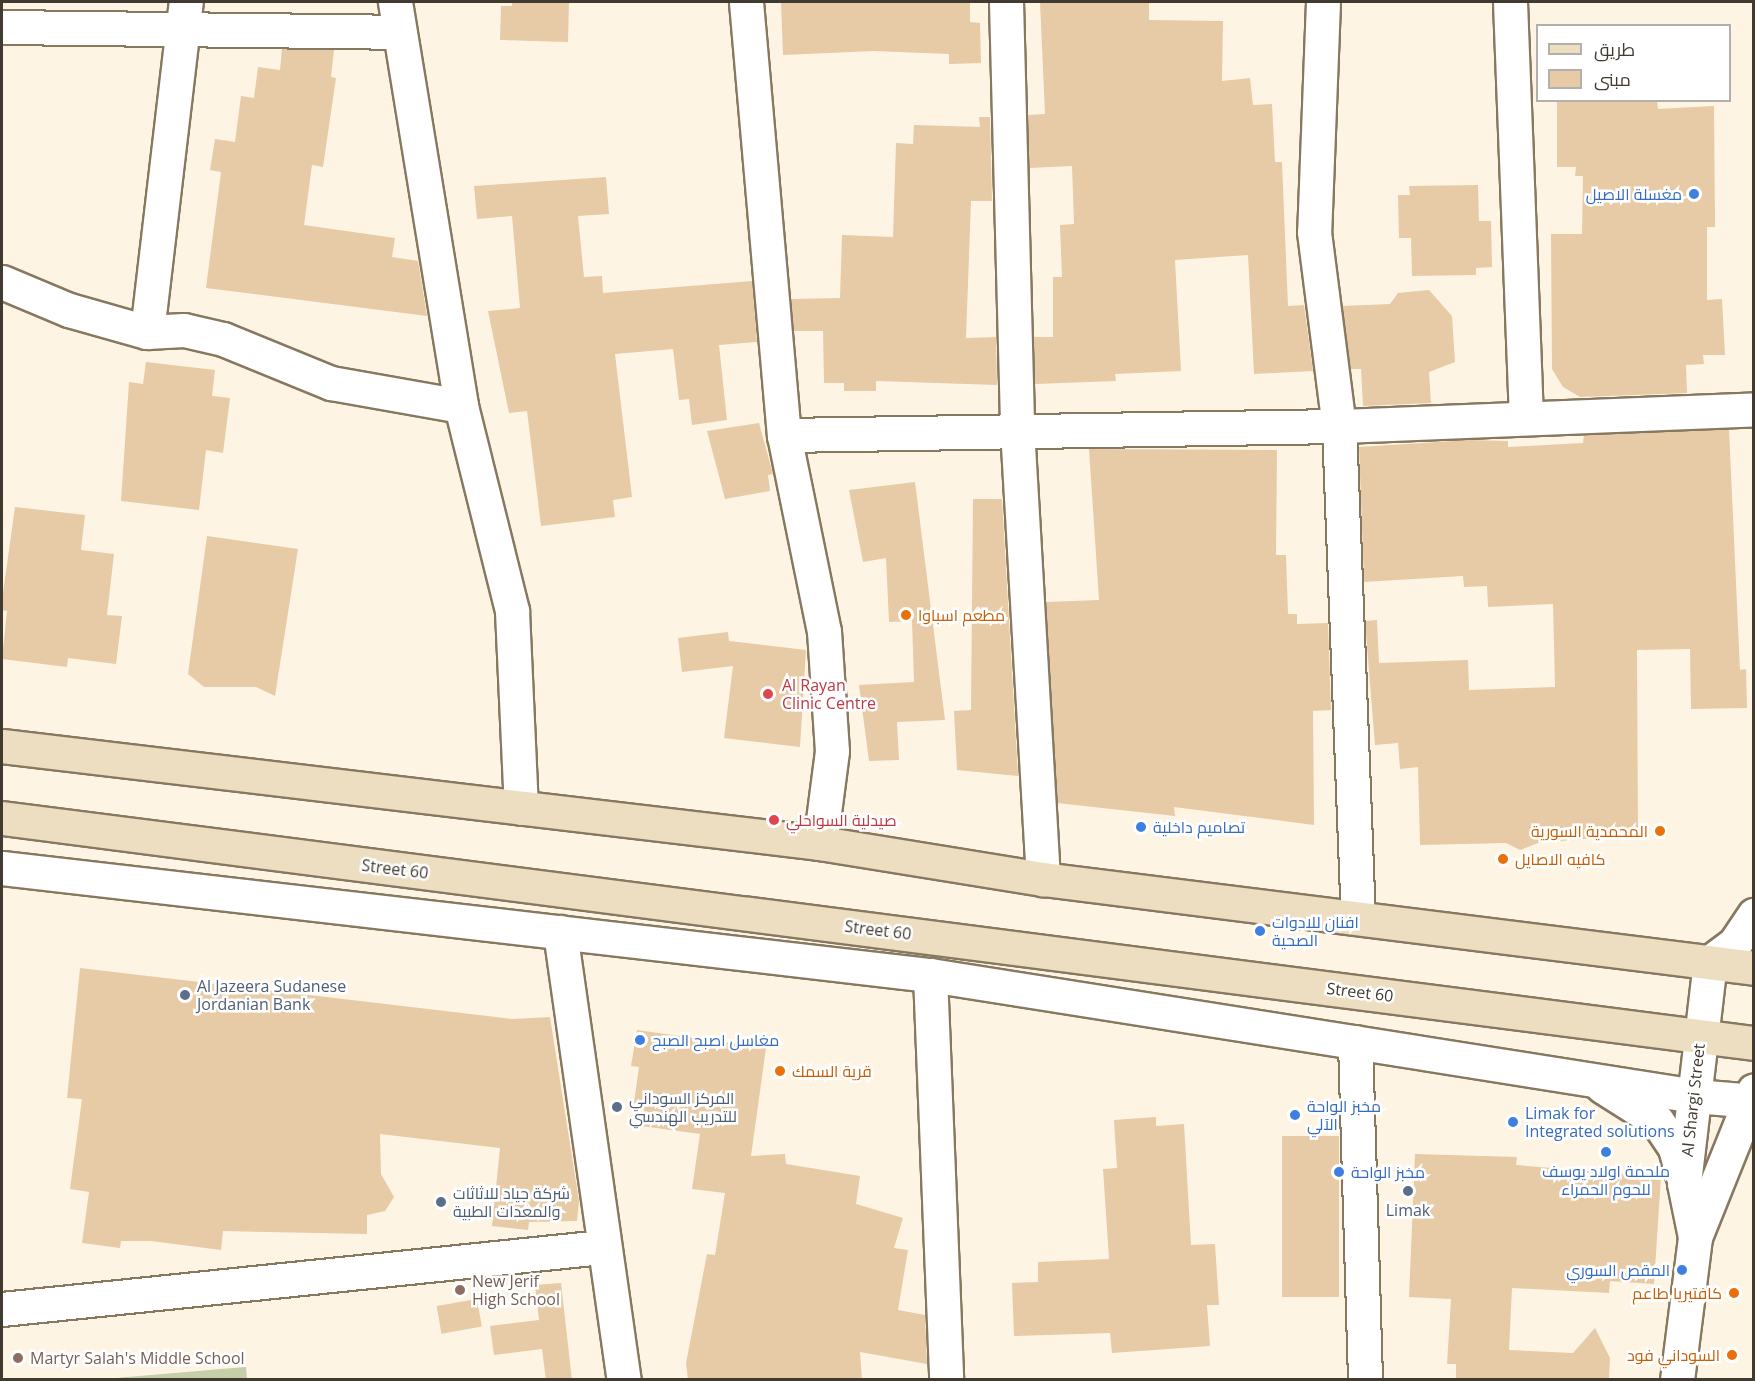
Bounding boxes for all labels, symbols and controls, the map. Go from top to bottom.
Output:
legend [1536,24,1731,102]
text: طريق [1594,37,1635,61]
text: مبنى [1594,67,1631,91]
place label: مغسلة الاصيل [1586,184,1682,204]
marker: مغسلة الاصيل [1687,187,1701,201]
place label: مطعم اسباوا [918,605,1005,625]
marker: مطعم اسباوا [899,608,913,622]
place label: Al Rayan Clinic Centre [782,675,876,713]
marker: Al Rayan Clinic Centre [759,685,777,703]
place label: صيدلية السواحلي [786,810,897,830]
marker: صيدلية السواحلي [767,813,781,827]
place label: تصاميم داخلية [1153,817,1245,837]
marker: تصاميم داخلية [1134,820,1148,834]
place label: المحمدية السورية [1531,821,1648,841]
marker: المحمدية السورية [1653,824,1667,838]
place label: كافيه الاصايل [1515,849,1605,869]
marker: كافيه الاصايل [1496,852,1510,866]
street label: Street 60 [361,855,429,883]
place label: افنان للادوات الصحية [1272,912,1359,950]
street label: Street 60 [844,916,912,944]
marker: افنان للادوات الصحية [1253,924,1267,938]
place label: Al Jazeera Sudanese Jordanian Bank [197,976,346,1014]
street label: Street 60 [1326,978,1394,1006]
marker: Al Jazeera Sudanese Jordanian Bank [178,988,192,1002]
place label: مغاسل اصبح الصبح [652,1030,779,1050]
marker: مغاسل اصبح الصبح [633,1033,647,1047]
street label: Al Shargi Street [1677,1042,1709,1158]
place label: قرية السمك [792,1061,872,1081]
marker: قرية السمك [773,1064,787,1078]
place label: المركز السوداني للتدريب الهندسي [629,1088,737,1126]
place label: مخبز الواحة الآلي [1307,1096,1381,1134]
marker: المركز السوداني للتدريب الهندسي [610,1100,624,1114]
place label: Limak for Integrated solutions [1525,1103,1675,1141]
marker: مخبز الواحة الآلي [1288,1108,1302,1122]
marker: Limak for Integrated solutions [1506,1115,1520,1129]
marker: ملحمة اولاد يوسف للحوم الحمراء [1599,1145,1613,1159]
place label: ملحمة اولاد يوسف للحوم الحمراء [1542,1161,1670,1199]
place label: مخبز الواحة [1351,1162,1425,1182]
marker: مخبز الواحة [1332,1165,1346,1179]
place label: شركة جياد للاثاثات والمعدات الطبية [453,1183,570,1221]
marker: Limak [1401,1184,1415,1198]
marker: شركة جياد للاثاثات والمعدات الطبية [434,1195,448,1209]
place label: Limak [1386,1200,1430,1220]
place label: المقص السوري [1566,1260,1670,1280]
marker: المقص السوري [1675,1263,1689,1277]
place label: New Jerif High School [472,1271,560,1309]
marker: New Jerif High School [453,1283,467,1297]
place label: كافتيريا طاعم [1632,1283,1722,1303]
marker: كافتيريا طاعم [1727,1286,1741,1300]
place label: السوداني فود [1627,1345,1720,1365]
place label: Martyr Salah's Middle School [30,1348,245,1368]
marker: السوداني فود [1725,1348,1739,1362]
marker: Martyr Salah's Middle School [11,1351,25,1365]

